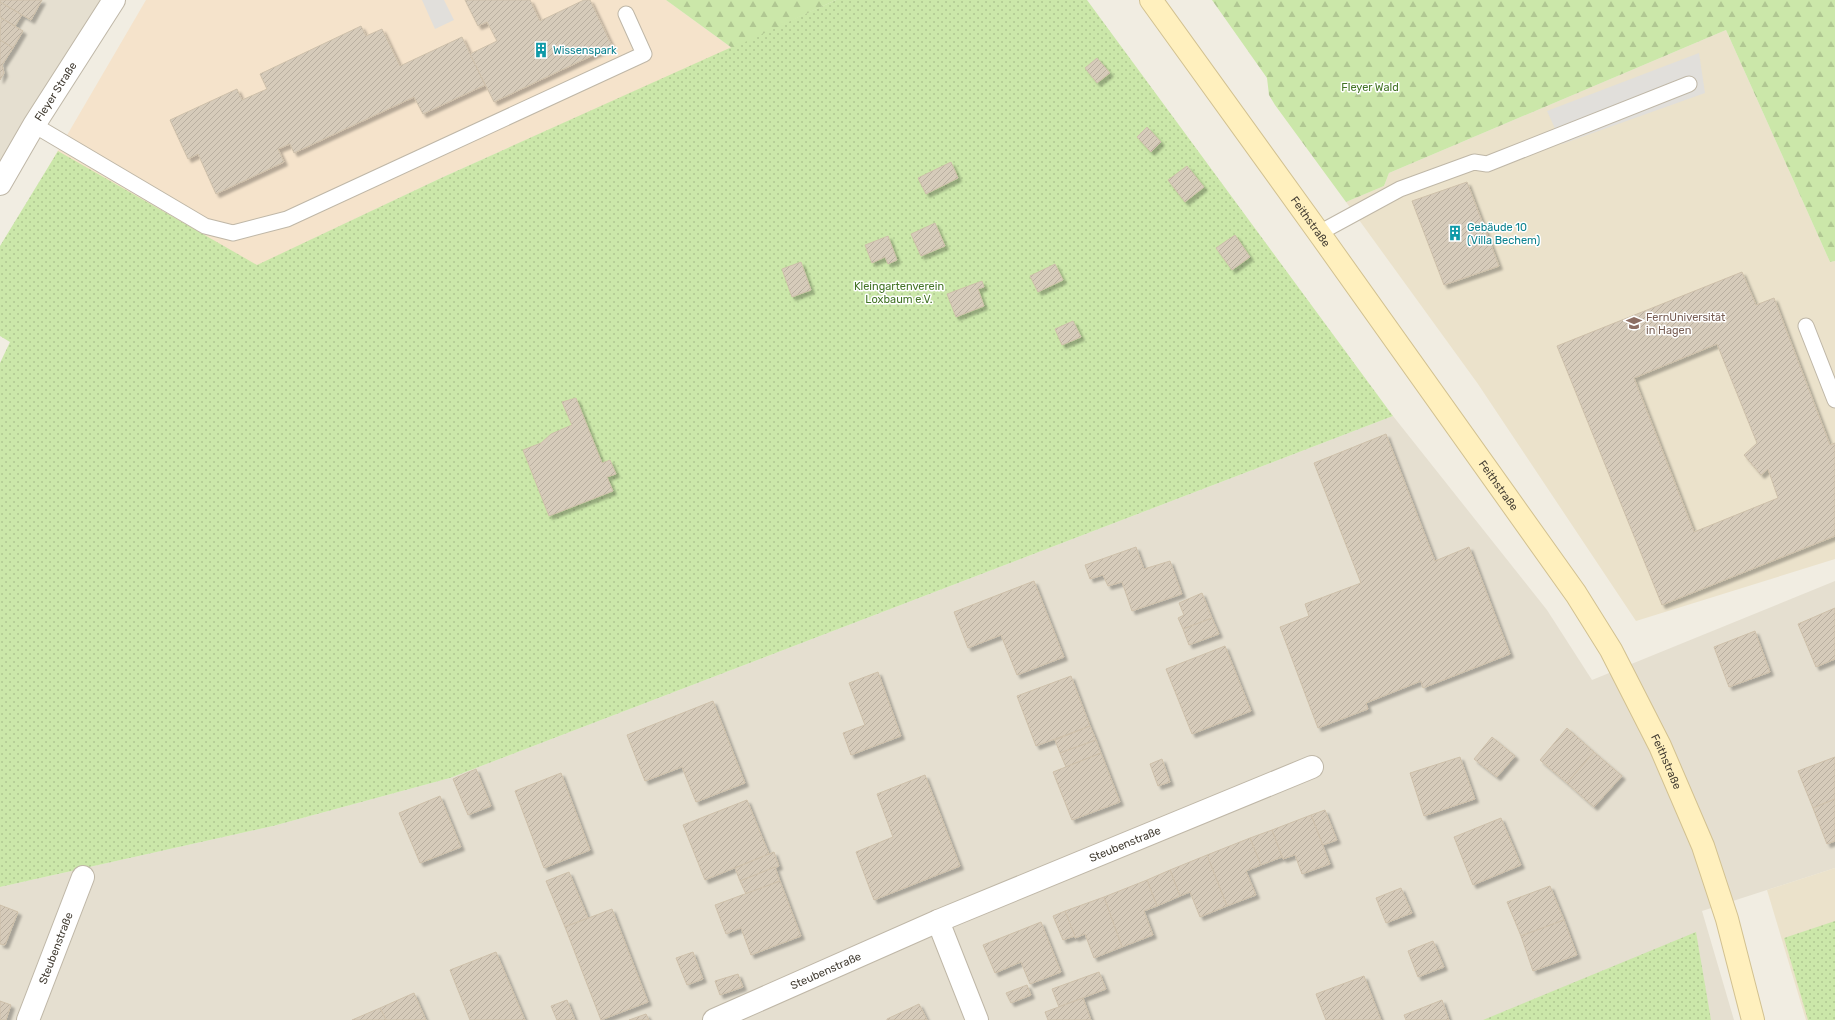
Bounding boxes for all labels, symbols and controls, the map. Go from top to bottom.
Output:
building icon: Wissenspark [532,41,550,59]
place label: Wissenspark [553,44,617,57]
street label: Fleyer Straße [32,59,79,123]
park label: Fleyer Wald [1341,81,1399,94]
street label: Feithstraße [1288,194,1333,249]
place label: Gebäude 10 (Villa Bechem) [1467,221,1540,247]
building icon: Gebäude 10 (Villa Bechem) [1446,224,1464,242]
park label: Kleingartenverein Loxbaum e.V. [854,280,944,306]
place label: FernUniversität in Hagen [1646,311,1726,337]
school or university icon: FernUniversität in Hagen [1625,314,1643,332]
street label: Feithstraße [1476,458,1521,513]
street label: Feithstraße [1648,732,1684,791]
street label: Steubenstraße [1087,824,1163,865]
street label: Steubenstraße [36,910,75,986]
street label: Steubenstraße [788,949,863,992]

